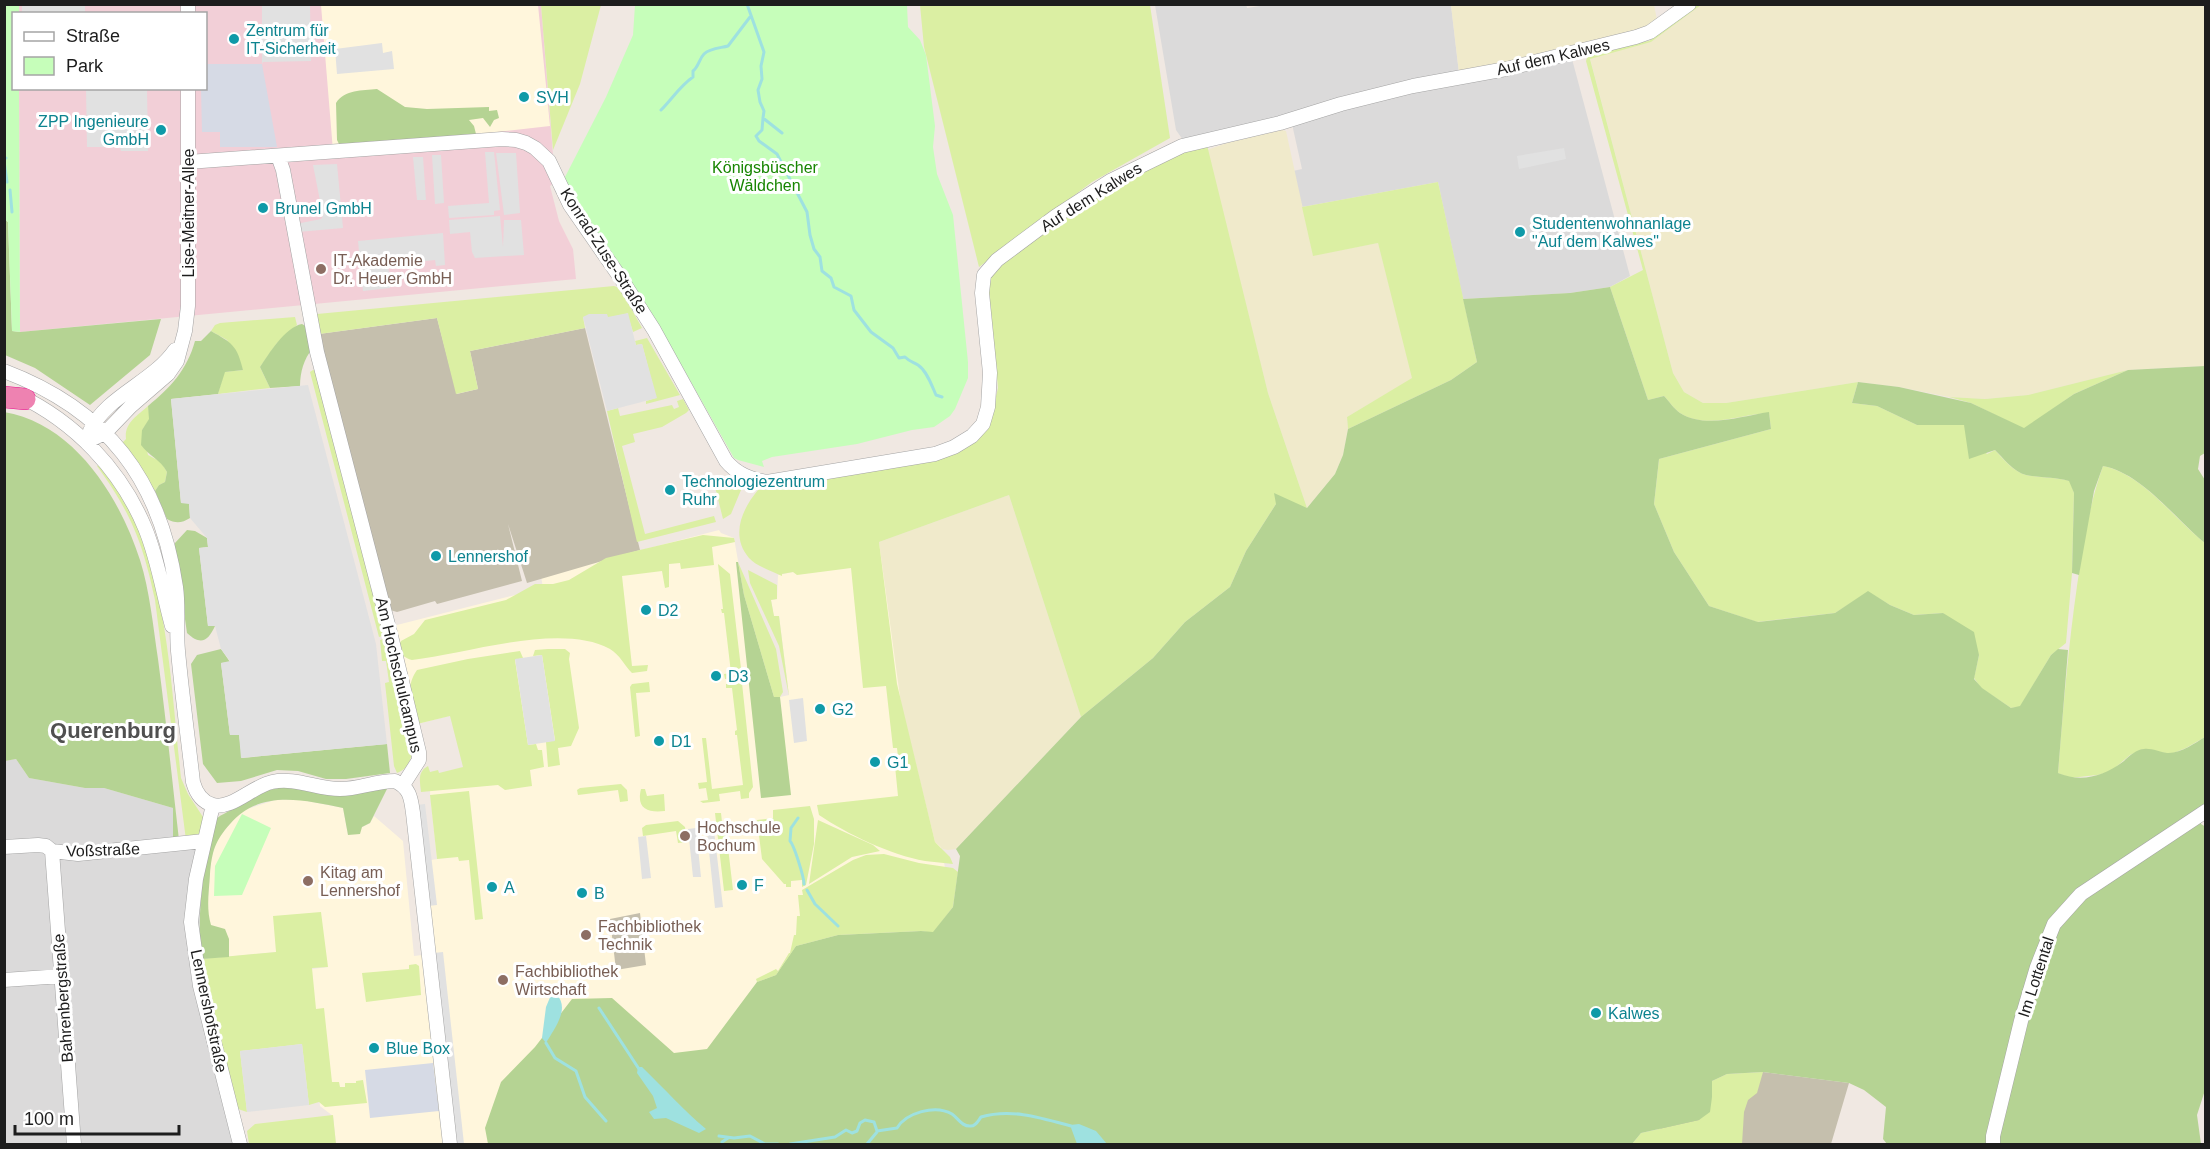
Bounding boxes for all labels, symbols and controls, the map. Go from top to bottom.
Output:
legend [12,12,207,90]
place label: Zentrum für IT-Sicherheit [246,22,336,57]
text: Straße [66,26,120,46]
marker: Zentrum für IT-Sicherheit [227,32,241,46]
street label: Auf dem Kalwes [1495,36,1611,78]
text: Park [66,56,104,76]
place label: SVH [536,89,569,106]
marker: SVH [517,90,531,104]
place label: ZPP Ingenieure GmbH [38,113,149,148]
marker: ZPP Ingenieure GmbH [154,123,168,137]
street label: Lise-Meitner-Allee [180,148,197,277]
park label: Königsbüscher Wäldchen [712,159,819,194]
street label: Auf dem Kalwes [1037,159,1145,235]
street label: Konrad-Zuse-Straße [557,185,651,317]
place label: Brunel GmbH [275,200,372,217]
marker: Brunel GmbH [256,201,270,215]
place label: Studentenwohnanlage "Auf dem Kalwes" [1532,215,1691,250]
marker: Studentenwohnanlage "Auf dem Kalwes" [1513,225,1527,239]
place label: IT-Akademie Dr. Heuer GmbH [333,252,452,287]
marker: IT-Akademie Dr. Heuer GmbH [314,262,328,276]
place label: Technologiezentrum Ruhr [682,473,825,508]
marker: Technologiezentrum Ruhr [663,483,677,497]
place label: Lennershof [448,548,529,565]
marker: Lennershof [429,549,443,563]
street label: Am Hochschulcampus [373,596,425,754]
place label: D2 [658,602,679,619]
marker: D2 [639,603,653,617]
place label: D3 [728,668,749,685]
marker: D3 [709,669,723,683]
place label: G2 [832,701,853,718]
marker: G2 [813,702,827,716]
district label: Querenburg [50,718,176,743]
place label: D1 [671,733,692,750]
marker: D1 [652,734,666,748]
place label: G1 [887,754,908,771]
marker: G1 [868,755,882,769]
place label: Hochschule Bochum [697,819,781,854]
marker: Hochschule Bochum [678,829,692,843]
street label: Voßstraße [66,840,140,860]
place label: Kitag am Lennershof [320,864,401,899]
marker: Kitag am Lennershof [301,874,315,888]
place label: F [754,877,764,894]
marker: F [735,878,749,892]
place label: A [504,879,515,896]
marker: A [485,880,499,894]
place label: B [594,885,605,902]
marker: B [575,886,589,900]
place label: Fachbibliothek Technik [598,918,702,953]
marker: Fachbibliothek Technik [579,928,593,942]
street label: Bahrenbergstraße [50,933,76,1063]
street label: Im Lottental [2015,935,2057,1019]
street label: Lennershofstraße [188,948,230,1074]
place label: Fachbibliothek Wirtschaft [515,963,619,998]
marker: Fachbibliothek Wirtschaft [496,973,510,987]
place label: Kalwes [1608,1005,1660,1022]
marker: Kalwes [1589,1006,1603,1020]
place label: Blue Box [386,1040,450,1057]
marker: Blue Box [367,1041,381,1055]
scale bar [15,1098,178,1136]
text: 100 m [24,1109,74,1129]

